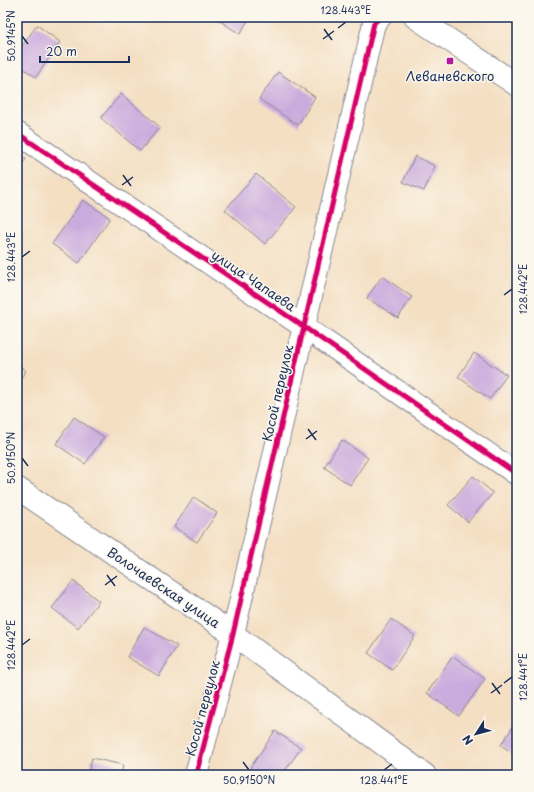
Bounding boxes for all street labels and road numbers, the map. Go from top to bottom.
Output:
street label: улица Чапаева [208,245,301,316]
street label: Косой переулок [257,343,297,443]
street label: Волочаевская улица [104,542,225,632]
street label: Косой переулок [180,658,224,758]

